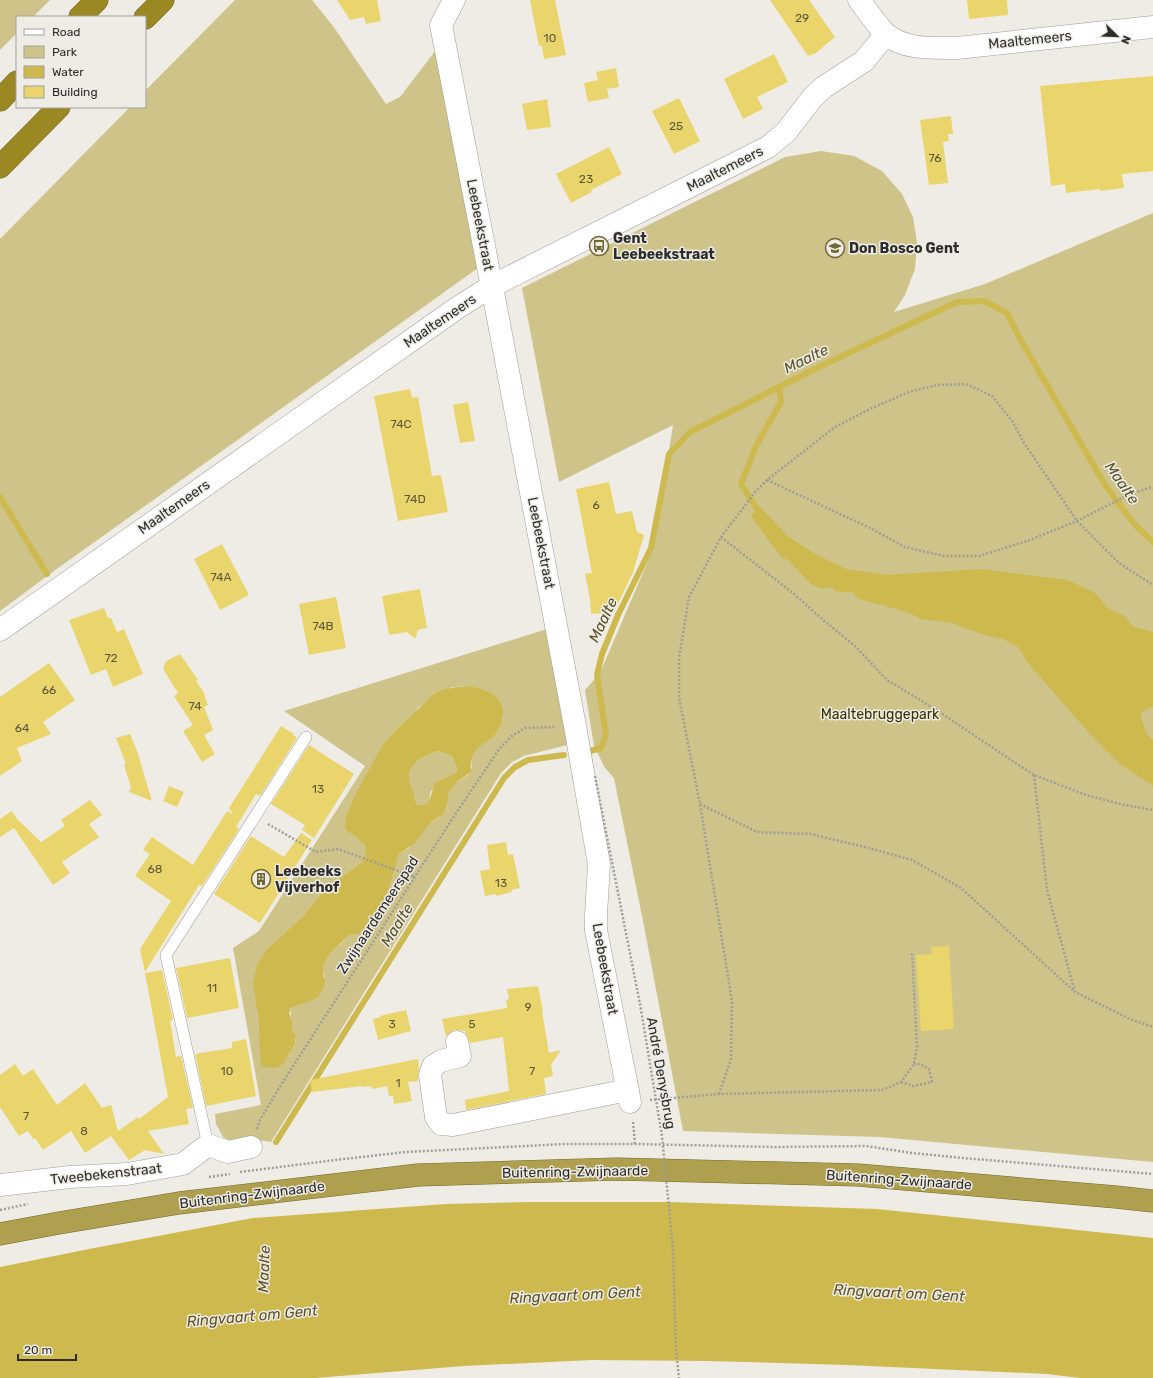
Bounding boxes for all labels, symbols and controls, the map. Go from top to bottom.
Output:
house number: 29 [795,11,809,25]
legend [16,16,146,108]
north arrow [1097,16,1137,56]
text: Road [52,25,80,39]
street label: Maaltemeers [987,27,1073,53]
house number: 10 [544,31,556,45]
text: N [1118,34,1133,46]
text: Park [52,45,78,59]
text: Water [52,65,84,79]
text: Building [52,85,98,99]
house number: 25 [669,119,683,133]
street label: Maaltemeers [684,142,766,196]
house number: 76 [928,151,942,165]
house number: 23 [579,172,593,186]
street label: Leebeekstraat [463,178,497,273]
place label: Gent Leebeekstraat [613,230,715,263]
bus stop icon: Gent Leebeekstraat [588,235,610,257]
school or university icon: Don Bosco Gent [824,237,846,259]
place label: Don Bosco Gent [849,240,960,257]
street label: Maaltemeers [400,291,480,351]
water label: Maalte [781,340,832,377]
house number: 74C [390,417,412,431]
water label: Maalte [1101,458,1143,508]
street label: Maaltemeers [135,476,213,538]
house number: 74D [404,492,426,506]
street label: Leebeekstraat [524,496,558,591]
house number: 6 [592,498,600,512]
house number: 74A [210,570,232,584]
water label: Maalte [585,594,621,645]
house number: 74B [312,619,334,633]
house number: 72 [104,651,118,665]
house number: 66 [42,683,56,697]
house number: 74 [188,699,202,713]
park label: Maaltebruggepark [821,706,940,723]
house number: 64 [15,721,30,735]
house number: 13 [312,782,324,796]
street label: Zwijnaardemeerspad [334,853,422,977]
house number: 68 [148,862,162,876]
place label: Leebeeks Vijverhof [275,863,341,896]
building icon: Leebeeks Vijverhof [250,868,272,890]
house number: 13 [495,876,507,890]
water label: Maalte [377,900,418,950]
street label: Leebeekstraat [589,922,622,1017]
house number: 11 [207,981,217,995]
house number: 9 [524,1000,532,1014]
street label: André Denysbrug [643,1016,679,1130]
house number: 3 [388,1017,396,1031]
house number: 5 [468,1017,476,1031]
house number: 10 [221,1064,233,1078]
house number: 7 [529,1064,535,1078]
house number: 1 [395,1076,401,1090]
house number: 7 [23,1109,29,1123]
house number: 8 [80,1124,88,1138]
street label: Tweebekenstraat [49,1160,163,1188]
street label: Buitenring-Zwijnaarde [502,1162,648,1182]
street label: Buitenring-Zwijnaarde [825,1166,973,1194]
street label: Buitenring-Zwijnaarde [178,1178,326,1212]
water label: Maalte [254,1244,274,1293]
water label: Ringvaart om Gent [833,1281,965,1305]
water label: Ringvaart om Gent [509,1283,641,1307]
water label: Ringvaart om Gent [186,1301,319,1331]
scale bar [18,1336,76,1362]
text: 20 m [24,1343,52,1357]

